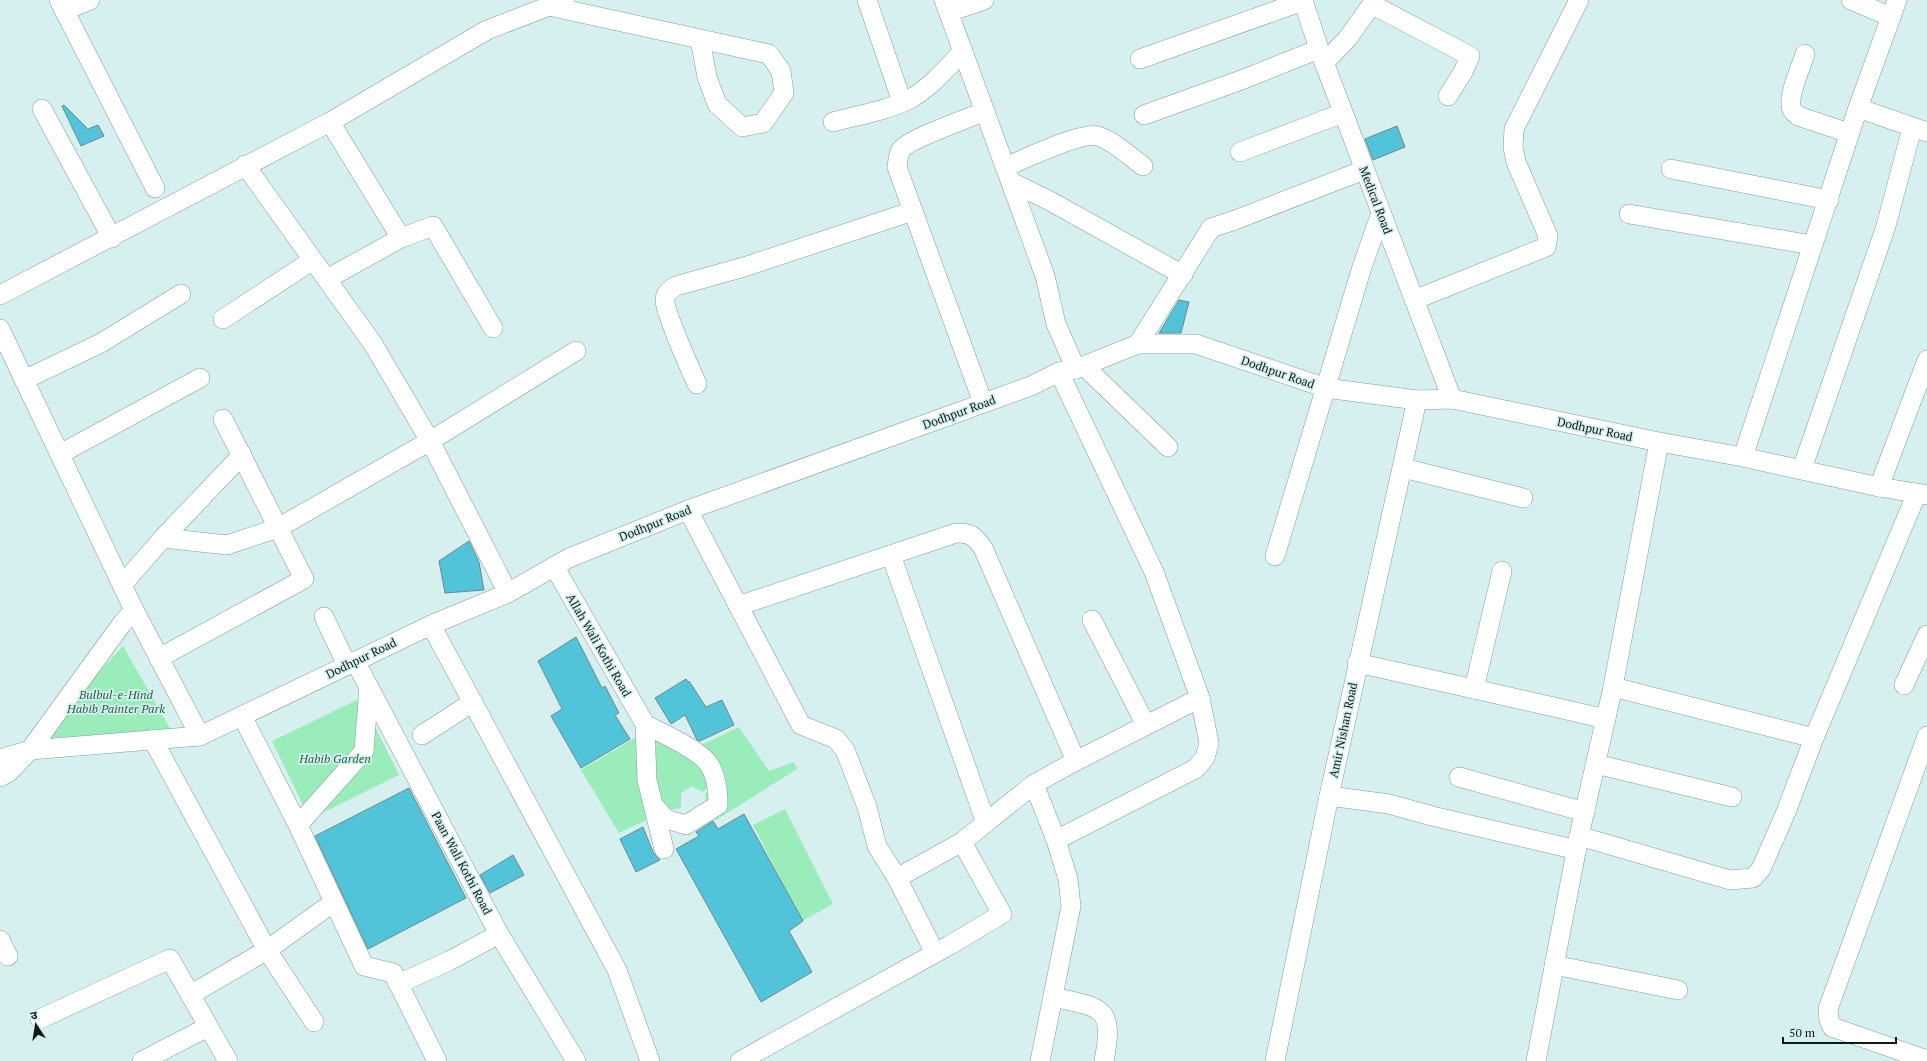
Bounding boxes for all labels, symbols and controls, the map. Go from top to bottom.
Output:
street label: Medical Road [1356,164,1396,236]
street label: Dodhpur Road [1239,352,1317,392]
street label: Dodhpur Road [920,392,998,432]
street label: Dodhpur Road [1556,414,1634,444]
street label: Dodhpur Road [617,502,694,544]
street label: Allah Wali Kothi Road [563,591,635,700]
street label: Dodhpur Road [323,634,399,682]
street label: Amir Nishan Road [1326,681,1361,779]
park label: Bulbul-e-Hind Habib Painter Park [66,687,165,716]
park label: Habib Garden [298,751,371,766]
street label: Paan Wali Kothi Road [429,809,496,917]
north arrow [16,1005,56,1045]
text: उ [29,1008,39,1023]
scale bar [1783,1019,1896,1045]
text: 50 m [1789,1025,1816,1040]

